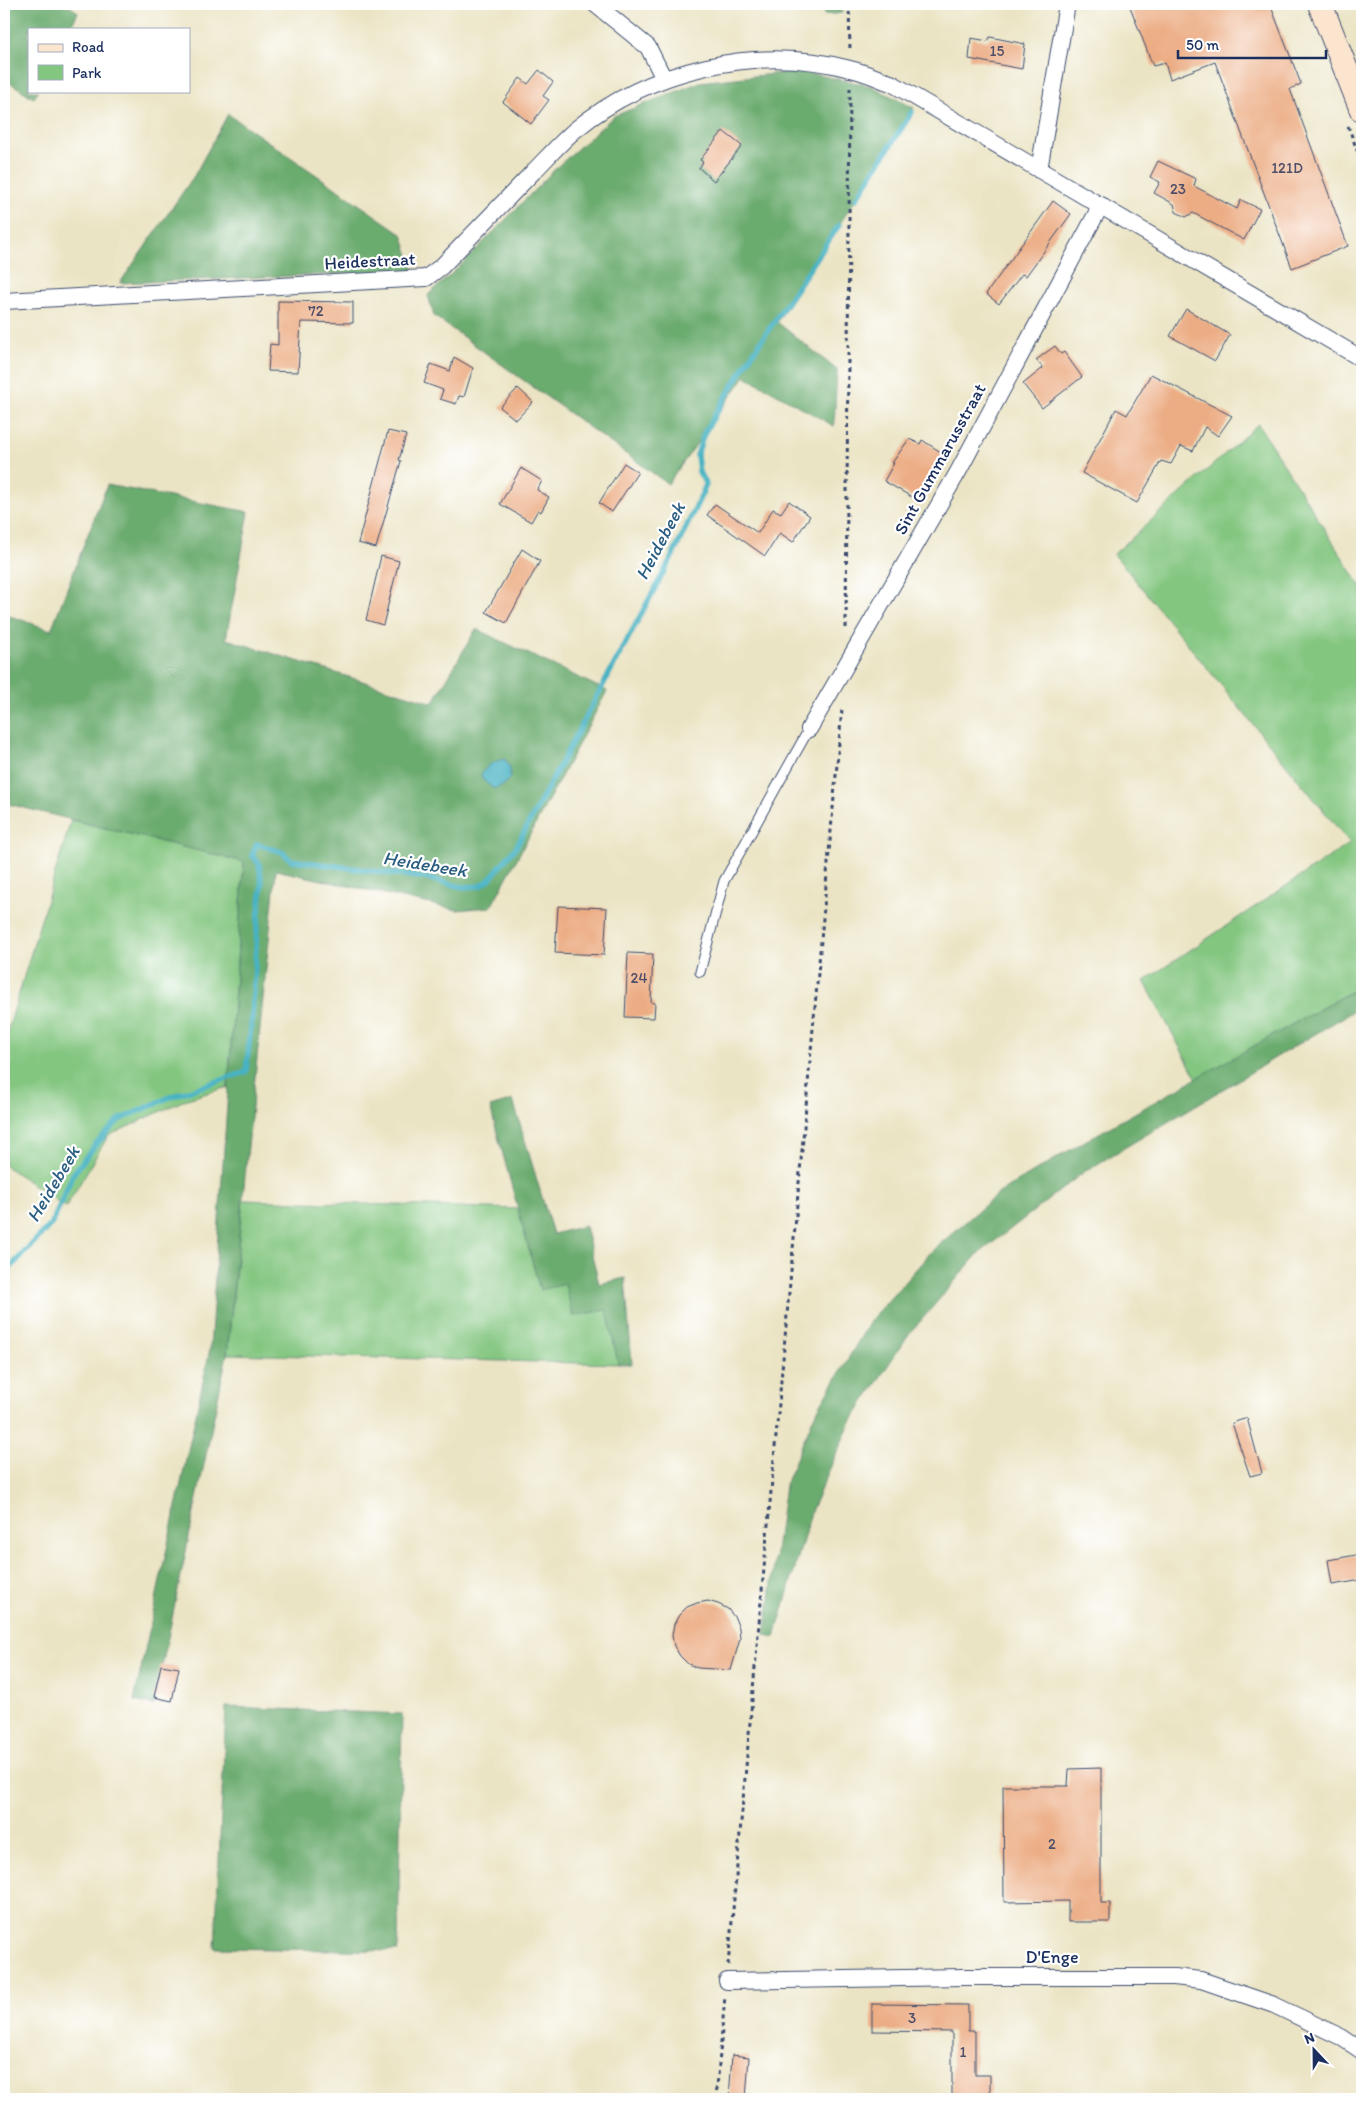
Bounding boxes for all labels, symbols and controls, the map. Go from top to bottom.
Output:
legend [28,28,190,92]
scale bar [1178,28,1326,60]
text: 50 m [1186,36,1219,54]
text: Road [72,38,105,56]
house number: 15 [990,42,1005,60]
text: Park [72,64,102,82]
house number: 121D [1271,159,1303,177]
house number: 23 [1170,180,1186,198]
street label: Heidestraat [324,248,416,274]
house number: 72 [308,302,324,320]
street label: Sint Gummarusstraat [889,379,991,538]
water label: Heidebeek [630,497,691,584]
water label: Heidebeek [381,846,470,882]
house number: 24 [631,969,647,987]
water label: Heidebeek [21,1141,85,1226]
house number: 2 [1048,1835,1056,1853]
street label: D'Enge [1025,1946,1079,1968]
house number: 3 [908,2009,916,2027]
north arrow [1288,2026,1338,2076]
text: N [1302,2029,1317,2048]
house number: 1 [960,2043,967,2061]

